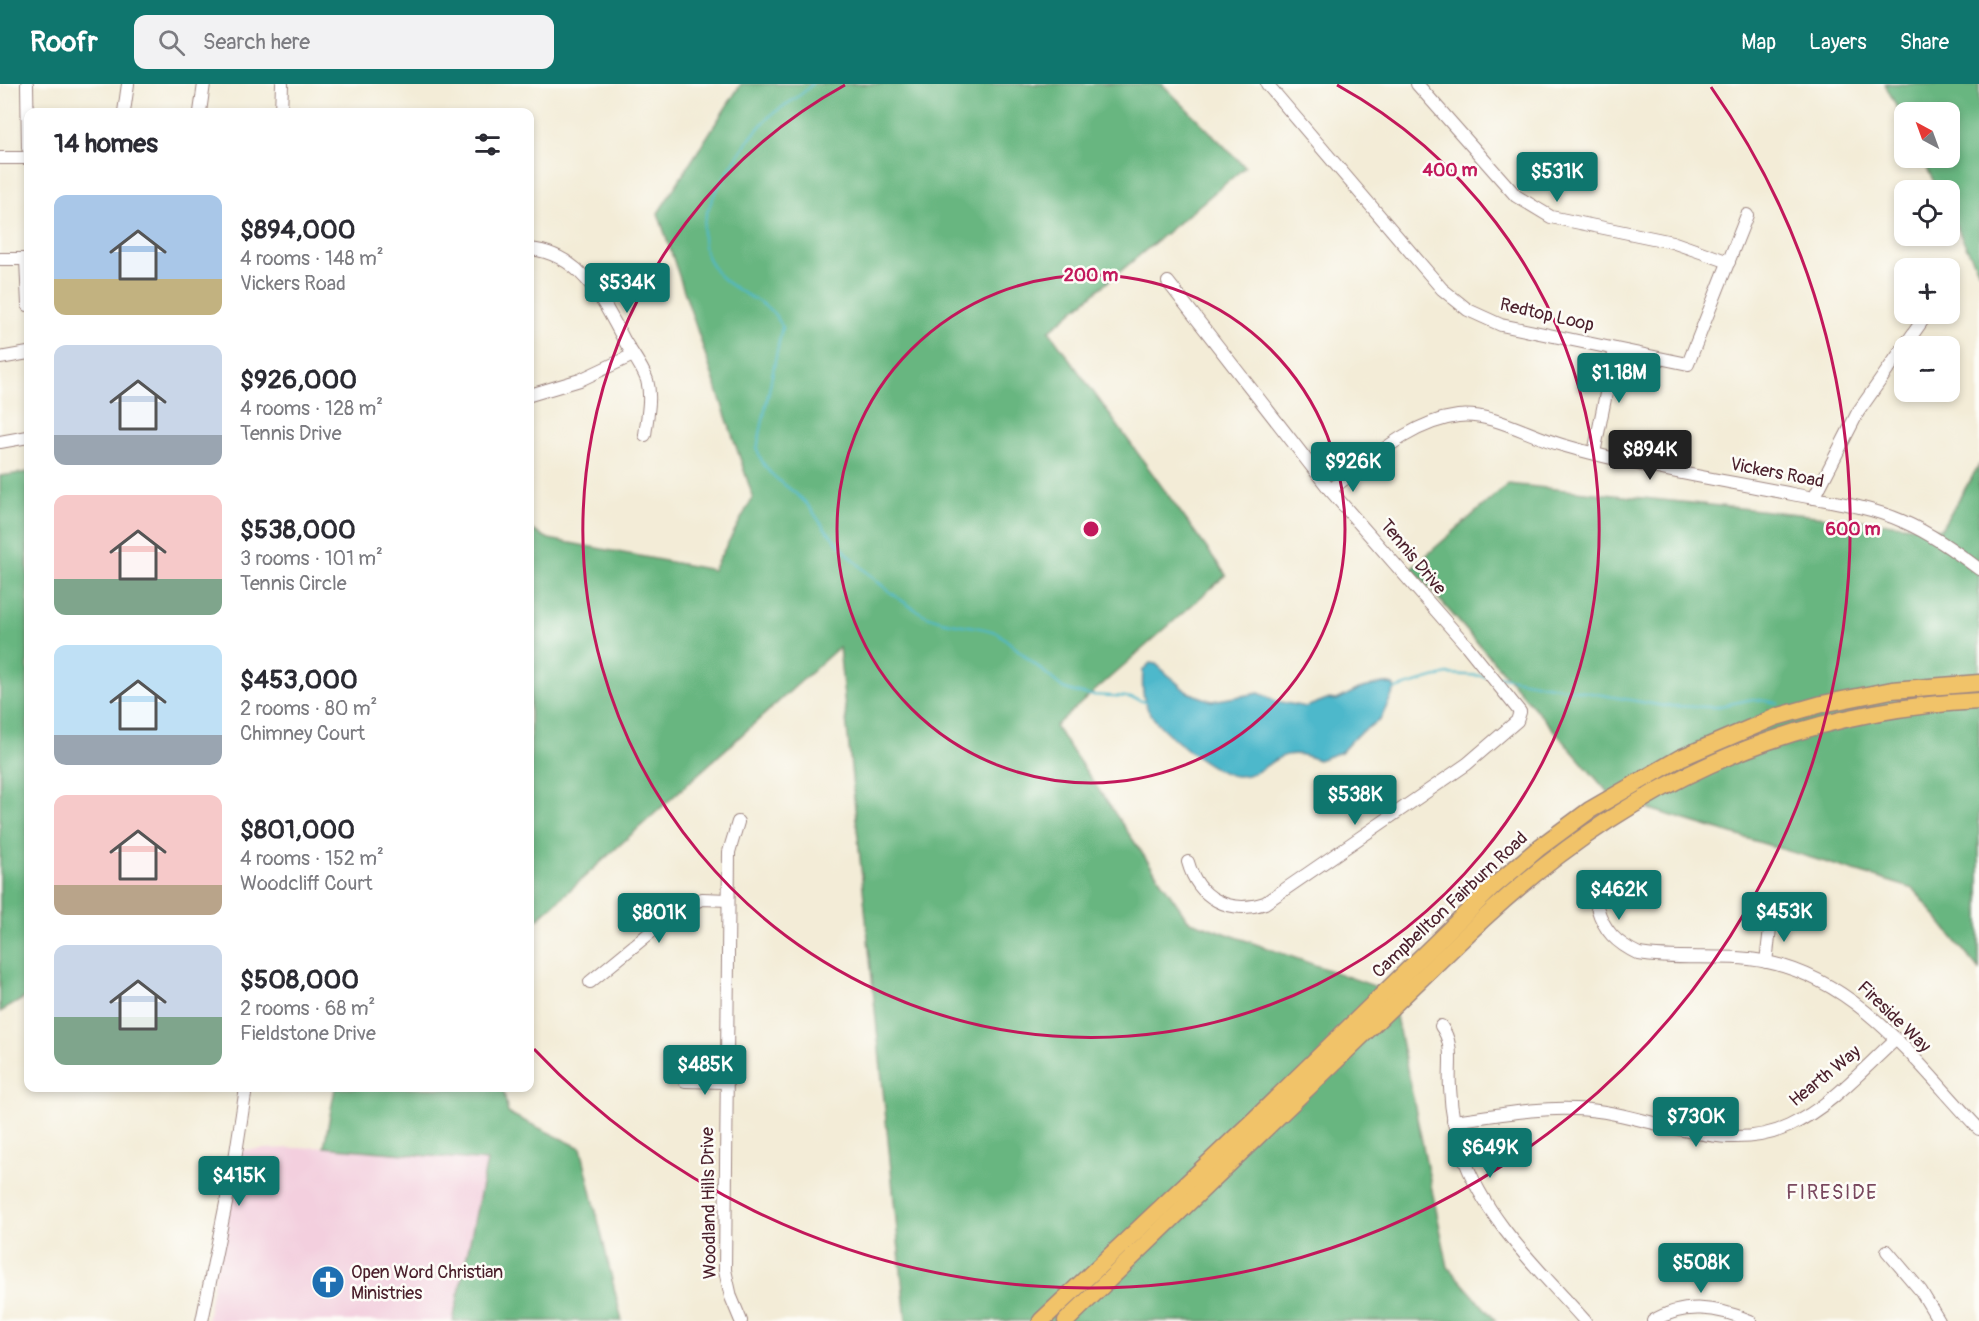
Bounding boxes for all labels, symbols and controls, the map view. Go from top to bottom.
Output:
search box [134,15,554,69]
text: Roofr [30,25,98,60]
icon: search [155,26,188,59]
text: Search here [203,28,310,56]
text: Map [1741,29,1776,56]
text: Layers [1809,29,1867,56]
text: Share [1900,29,1949,56]
north arrow [1894,102,1960,168]
map controls [1894,102,1960,402]
text: 14 homes [54,128,158,160]
icon: filters [471,128,504,161]
pin: $531K [1515,152,1599,203]
text: 400 m [1423,159,1477,182]
text: $531K [1531,159,1583,184]
button: locate [1894,180,1960,246]
text: $894,000 [240,214,356,246]
icon: home [102,219,174,291]
text: 4 rooms · 148 m² [240,246,384,271]
button: + [1894,258,1960,324]
pin: $534K [585,263,669,314]
text: 200 m [1064,264,1118,287]
text: $534K [599,270,655,295]
text: Vickers Road [240,271,346,296]
street label: Redtop Loop [1498,293,1596,337]
button: − [1894,336,1960,402]
pin: $1.18M [1570,353,1668,404]
text: $1.18M [1591,360,1647,385]
text: $926,000 [240,364,357,396]
icon: home [102,369,174,441]
text: 4 rooms · 128 m² [240,396,383,421]
text: Tennis Drive [240,421,342,446]
pin: $894K [1608,430,1692,481]
text: $894K [1623,437,1677,462]
pin: $926K [1311,442,1395,493]
text: $926K [1325,449,1381,474]
street label: Vickers Road [1728,453,1826,493]
text: $538,000 [240,514,356,546]
street label: Tennis Drive [1375,515,1451,599]
text: 600 m [1826,518,1880,541]
icon: home [102,519,174,591]
centre of rings [1081,519,1101,539]
text: 3 rooms · 101 m² [240,546,383,571]
text: Tennis Circle [240,571,347,596]
text: $453,000 [240,664,358,696]
icon: home [102,669,174,741]
text: 2 rooms · 80 m² [240,696,377,721]
text: Chimney Court [240,721,365,746]
pin: $538K [1313,775,1397,826]
text: $538K [1328,782,1382,807]
text: $801,000 [240,814,355,846]
icon: home [102,819,174,891]
street label: Campbellton Fairburn Road [1367,827,1533,983]
text: 4 rooms · 152 m² [240,846,384,871]
pin: $462K [1577,870,1661,921]
text: Woodcliff Court [240,871,373,896]
text: $462K [1590,877,1648,902]
pin: $453K [1742,892,1826,943]
pin: $801K [617,893,701,944]
text: $453K [1756,899,1812,924]
text: $801K [632,900,686,925]
text: $508,000 [240,964,359,996]
icon: home [102,969,174,1041]
street label: Fireside Way [1852,976,1936,1058]
text: 2 rooms · 68 m² [240,996,375,1021]
text: Fieldstone Drive [240,1021,376,1046]
street label: Hearth Way [1785,1040,1866,1112]
pin: $485K [663,1045,747,1096]
text: $485K [677,1052,733,1077]
pin: $730K [1654,1097,1738,1148]
text: $730K [1667,1104,1725,1129]
street label: Woodland Hills Drive [696,1127,722,1279]
pin: $649K [1448,1128,1532,1179]
text: $649K [1462,1135,1518,1160]
pin: $415K [197,1156,281,1207]
text: $415K [212,1163,266,1188]
district label: FIRESIDE [1786,1180,1878,1205]
pin: $508K [1659,1243,1743,1294]
text: $508K [1672,1250,1730,1275]
place label: Open Word Christian Ministries [351,1261,503,1305]
church icon: Open Word Christian Ministries [310,1264,346,1300]

